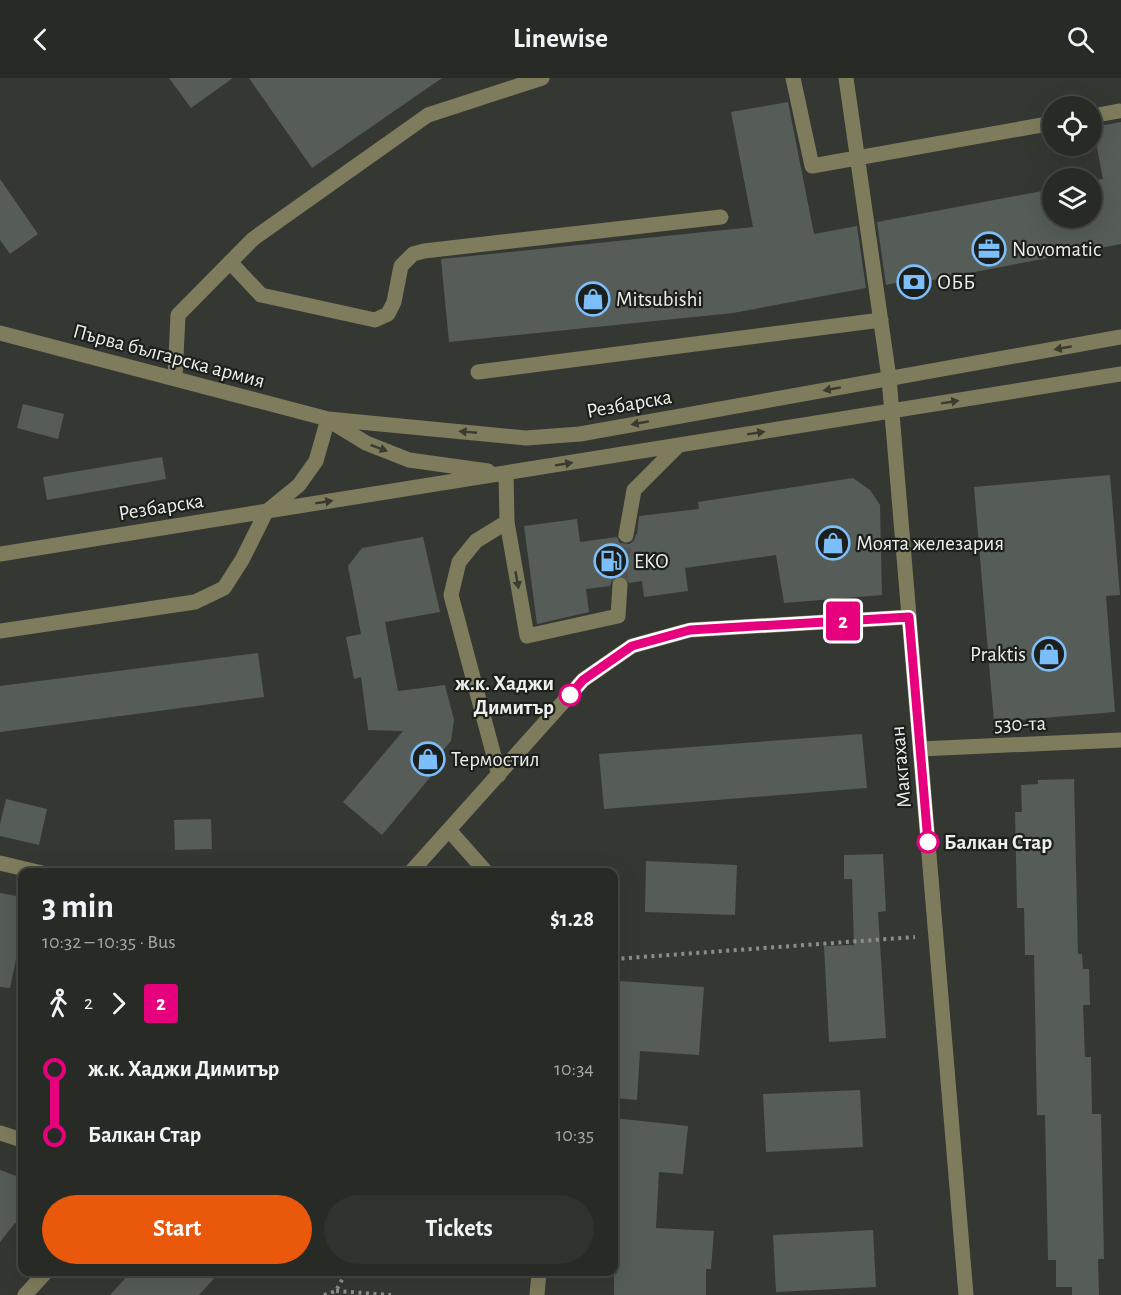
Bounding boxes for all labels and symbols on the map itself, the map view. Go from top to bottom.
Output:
office icon: Novomatic [971,231,1007,267]
place label: Novomatic [1012,239,1101,260]
bank icon: ОББ [896,264,932,300]
place label: ОББ [937,272,975,293]
shop icon: Mitsubishi [575,281,611,317]
place label: Mitsubishi [616,289,702,310]
street label: Първа българска армия [71,320,267,392]
one-way arrow [1054,344,1073,353]
one-way arrow [822,384,841,393]
street label: Резбарска [585,386,674,422]
one-way arrow [941,397,960,406]
one-way arrow [630,419,649,428]
one-way arrow [459,427,478,437]
one-way arrow [747,428,766,437]
one-way arrow [370,443,388,453]
one-way arrow [554,459,573,468]
street label: Резбарска [117,490,206,524]
one-way arrow [314,498,333,507]
shop icon: Моята железария [815,525,851,561]
place label: Моята железария [856,533,1004,554]
fuel station icon: EKO [593,543,629,579]
place label: EKO [634,551,668,572]
one-way arrow [513,571,522,590]
line badge: 2 [824,602,862,640]
shop icon: Praktis [1031,636,1067,672]
place label: Praktis [970,644,1026,665]
place label: ж.к. Хаджи Димитър [455,673,554,718]
marker: ж.к. Хаджи Димитър [559,684,581,706]
street label: 530-та [994,713,1047,735]
street label: Макгахан [887,725,915,809]
shop icon: Термостил [410,741,446,777]
place label: Термостил [451,749,540,770]
marker: Балкан Стар [917,831,939,853]
place label: Балкан Стар [944,832,1052,853]

